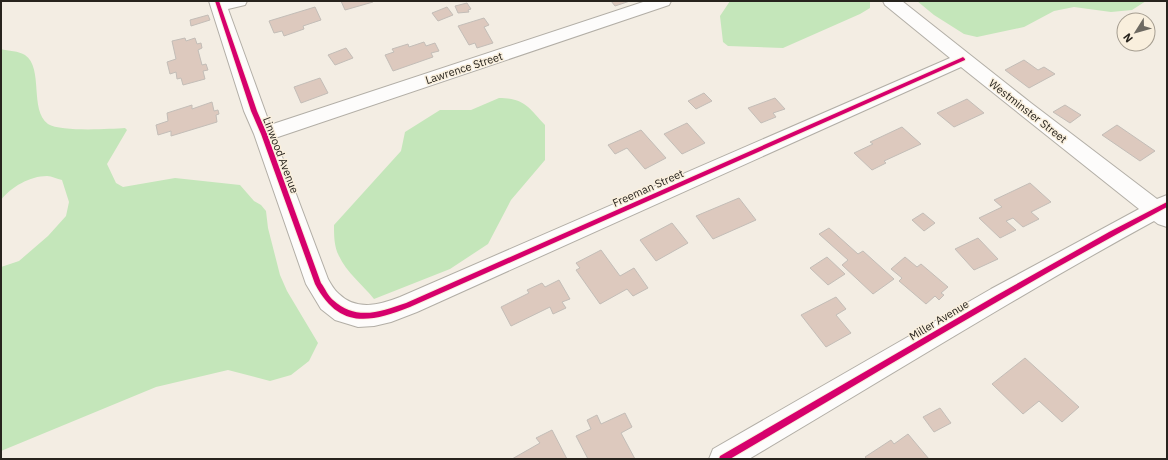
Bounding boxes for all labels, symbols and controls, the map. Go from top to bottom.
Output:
north arrow [1116,12,1156,52]
text: N [1120,31,1136,45]
street label: Lawrence Street [424,49,504,87]
street label: Westminster Street [986,76,1070,146]
street label: Linwood Avenue [260,115,302,195]
street label: Freeman Street [610,166,686,210]
street label: Miller Avenue [907,297,971,343]

